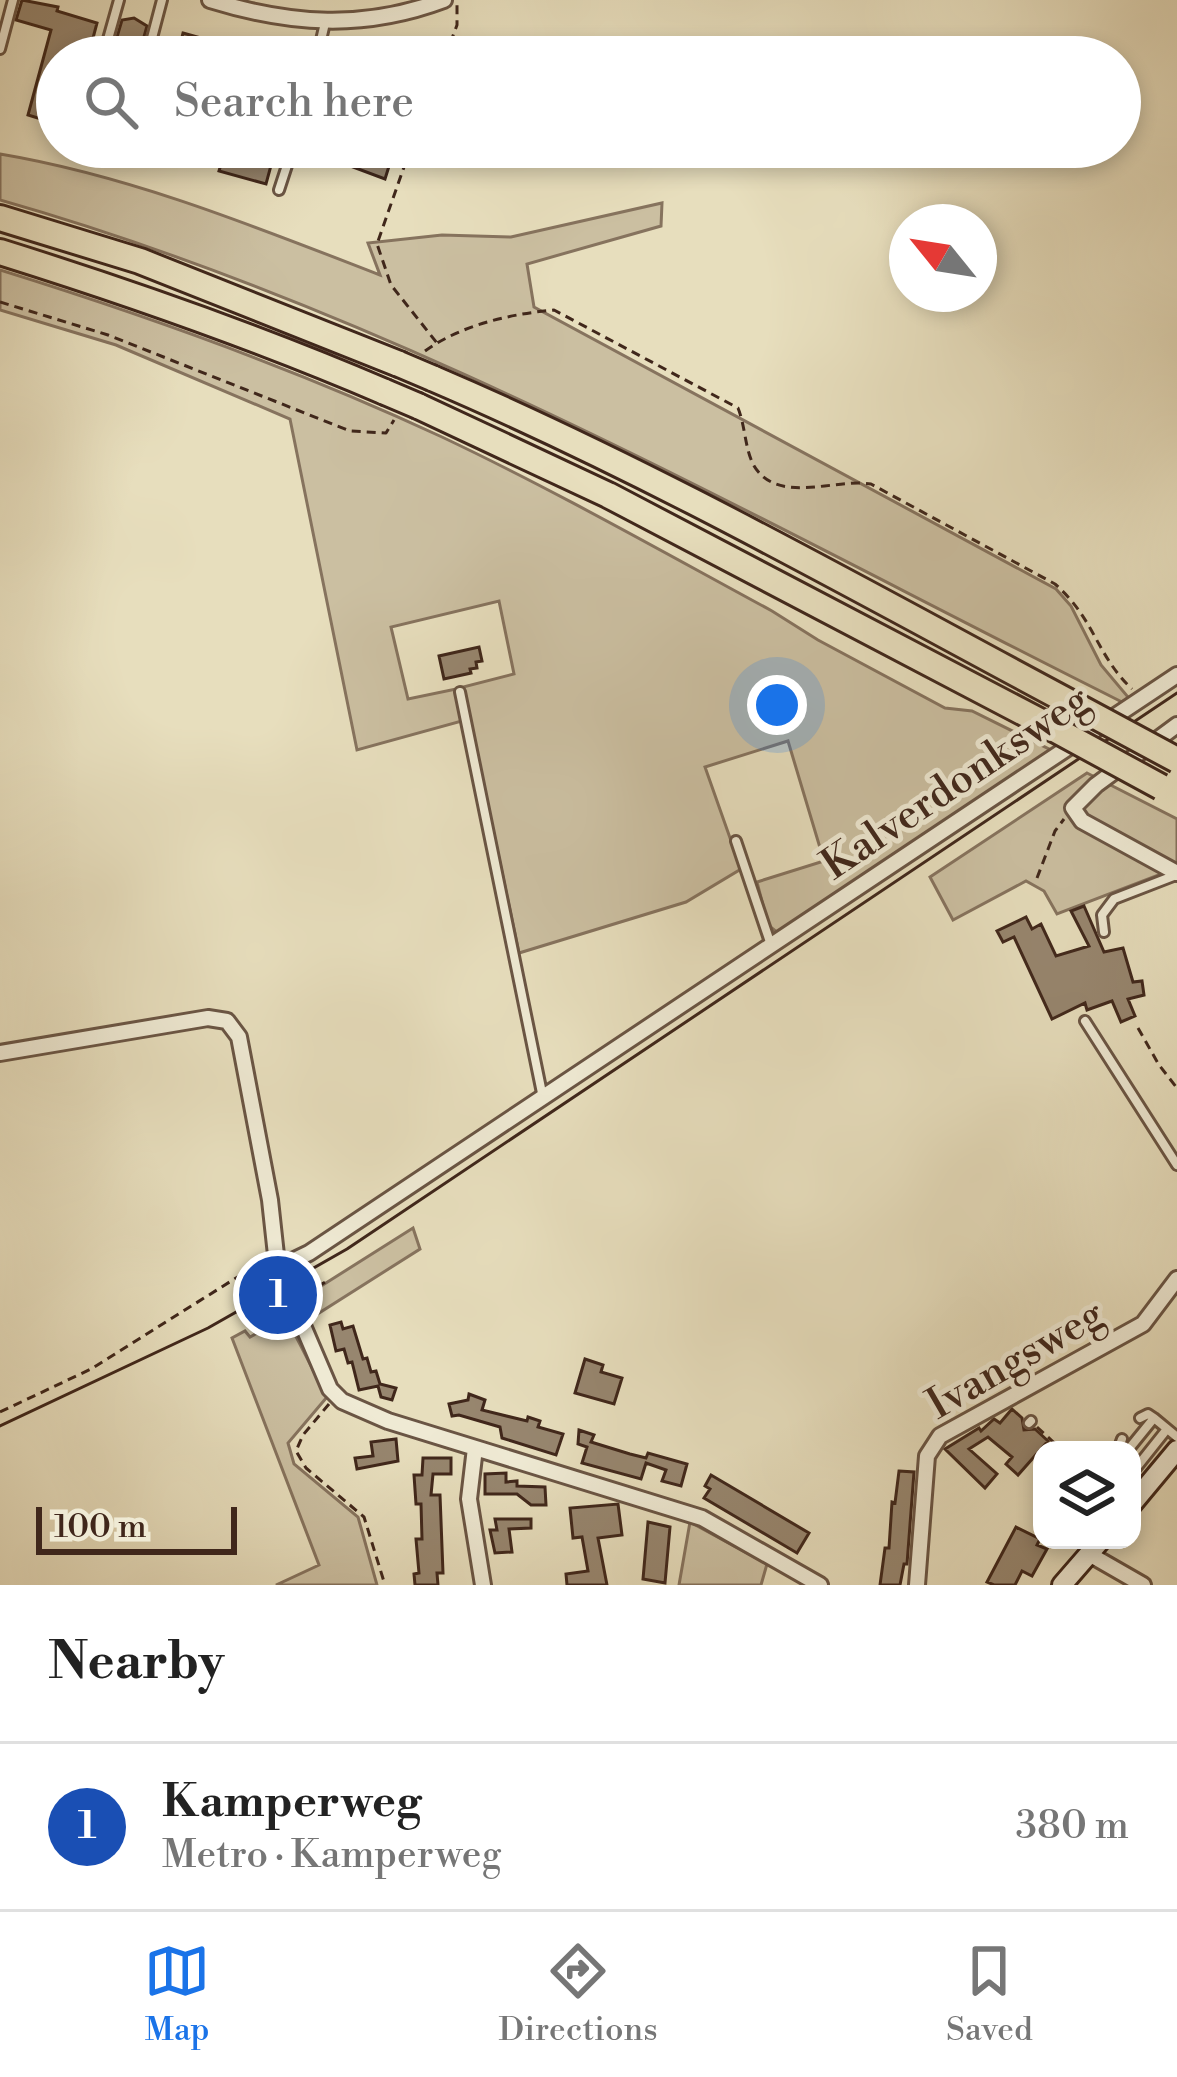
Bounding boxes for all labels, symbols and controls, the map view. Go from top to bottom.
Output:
search box [36,36,1141,168]
icon: search [78,69,144,135]
text: Search here [174,74,414,131]
north arrow [889,204,997,312]
street label: Kalverdonksweg [812,674,1101,893]
your location [747,675,807,735]
pin: 1 [239,1250,317,1340]
street label: Ivangsweg [918,1288,1115,1433]
map controls [1033,1441,1141,1549]
button: layers [1033,1441,1141,1549]
scale bar [36,1501,237,1554]
text: 100 m [54,1507,147,1548]
text: Nearby [48,1631,224,1695]
text: Kamperweg [162,1774,421,1831]
text: 1 [78,1802,96,1851]
text: 380 m [1016,1802,1129,1851]
text: Metro · Kamperweg [162,1831,502,1880]
tab: Map [144,1938,210,2051]
tab: Directions [499,1938,658,2051]
tab: Saved [946,1938,1033,2051]

